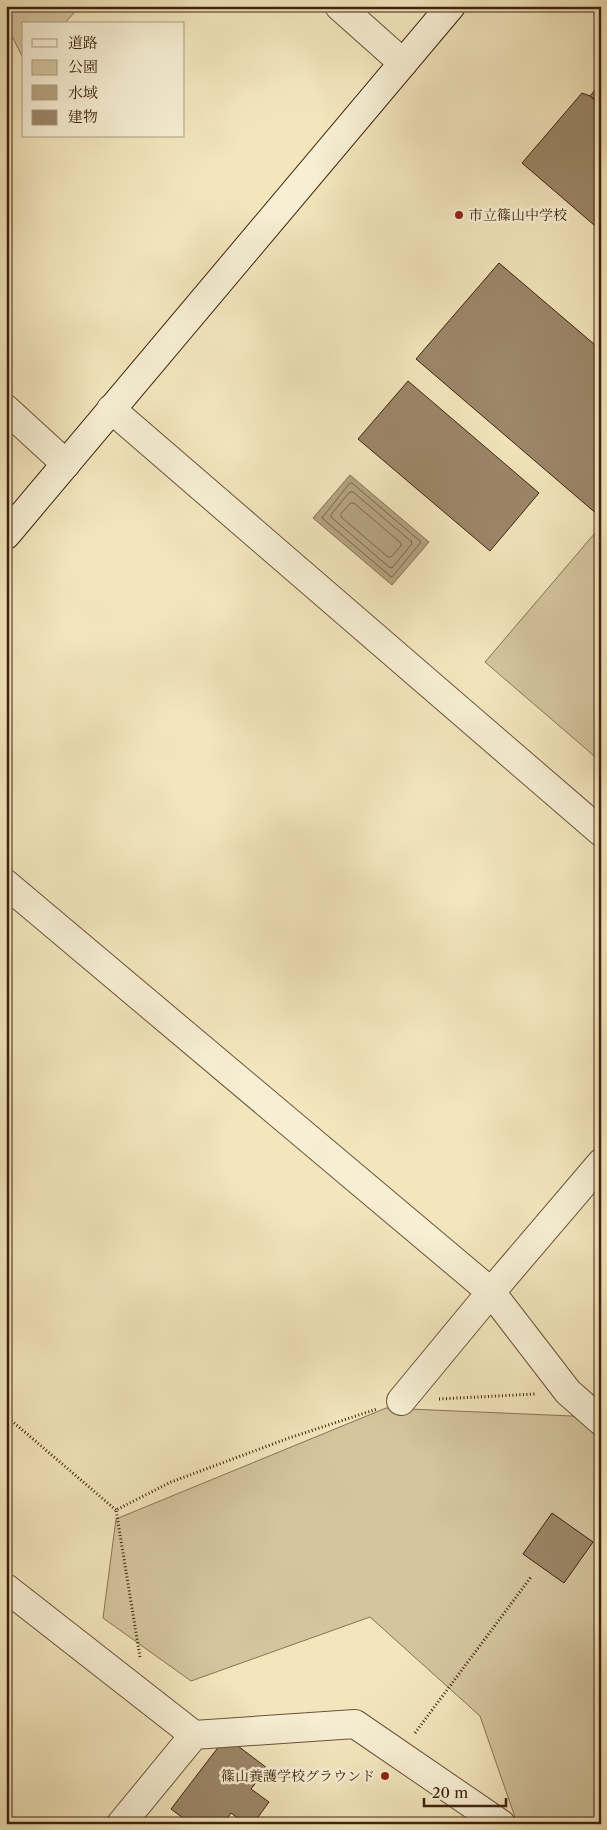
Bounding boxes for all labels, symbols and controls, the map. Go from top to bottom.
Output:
legend [22,22,185,138]
text: 道路 [68,33,98,52]
text: 公園 [68,57,98,76]
text: 水域 [68,83,98,102]
text: 建物 [68,107,98,126]
place label: 市立篠山中学校 [469,206,567,224]
marker: 市立篠山中学校 [453,209,465,221]
place label: 篠山養護学校グラウンド [221,1767,375,1785]
marker: 篠山養護学校グラウンド [379,1770,391,1782]
scale bar [424,1775,507,1807]
text: 20 m [432,1783,468,1802]

